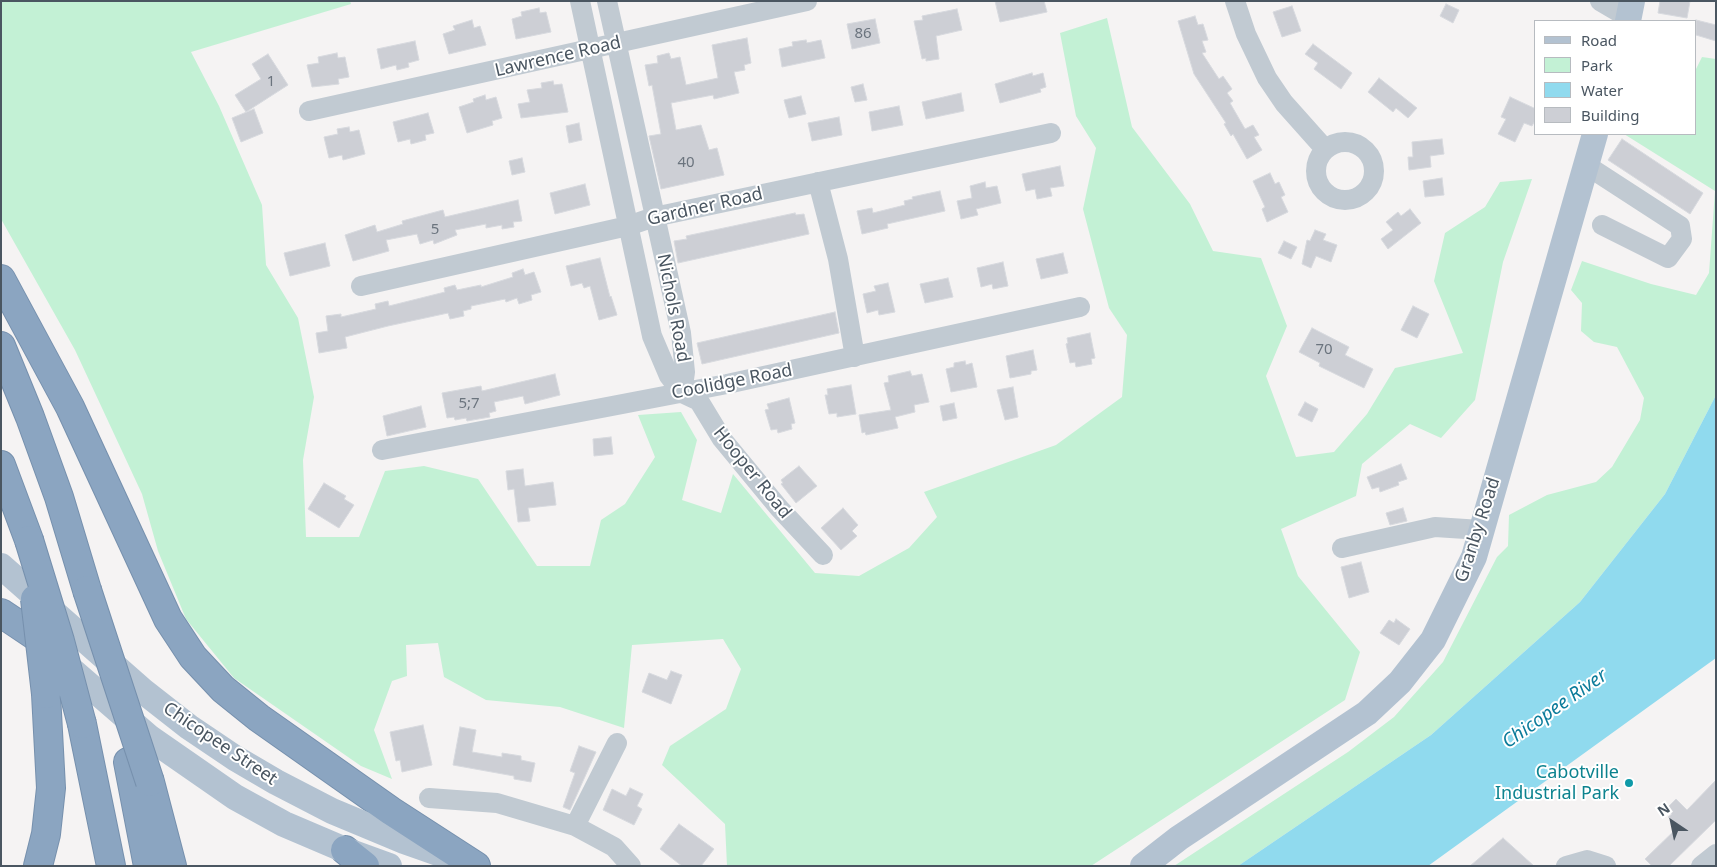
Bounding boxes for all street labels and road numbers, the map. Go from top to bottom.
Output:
street label: Lawrence Road [493,32,623,82]
street label: Gardner Road [645,183,765,231]
street label: Nichols Road [652,252,694,364]
street label: Coolidge Road [670,360,794,404]
street label: Hooper Road [708,423,796,523]
street label: Granby Road [1451,475,1505,585]
street label: Chicopee Street [159,698,281,790]

